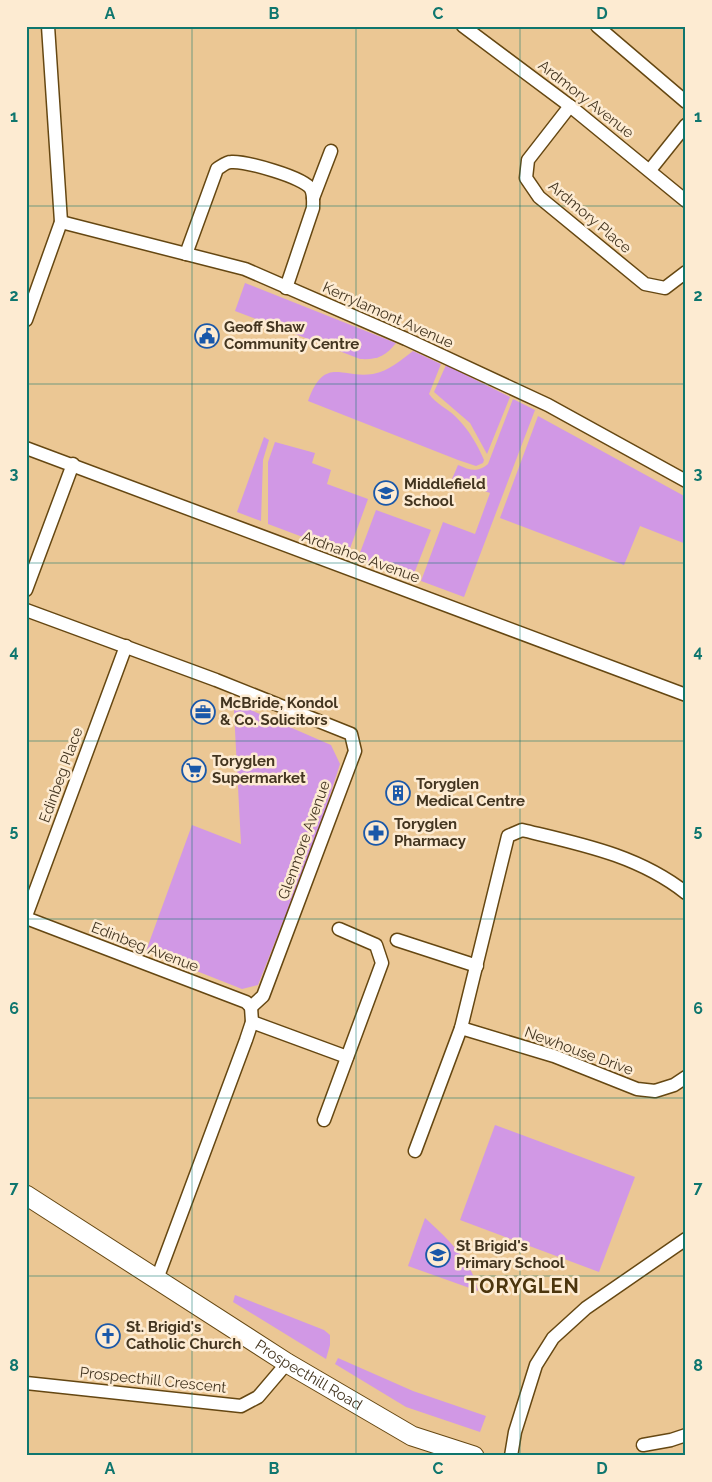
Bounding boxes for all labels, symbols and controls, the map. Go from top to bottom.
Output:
text: A [105,4,116,23]
text: B [269,4,280,23]
text: C [433,4,444,23]
text: D [596,4,608,23]
street label: Ardmory Avenue [535,56,637,142]
text: 1 [10,107,18,126]
text: 1 [694,107,702,126]
street label: Ardmory Place [545,177,635,257]
street label: Kerrylamont Avenue [320,278,456,352]
text: 2 [9,286,19,305]
text: 2 [693,286,703,305]
place label: Geoff Shaw Community Centre [224,318,359,353]
public building icon: Geoff Shaw Community Centre [194,323,220,349]
text: 3 [10,464,19,483]
text: 3 [694,464,703,483]
place label: Middlefield School [404,475,486,510]
school or university icon: Middlefield School [373,480,399,506]
street label: Ardnahoe Avenue [300,527,422,587]
text: 4 [9,642,19,661]
text: 4 [693,642,703,661]
place label: McBride, Kondol & Co. Solicitors [220,694,338,729]
office icon: McBride, Kondol & Co. Solicitors [190,699,216,725]
street label: Edinbeg Place [35,725,87,825]
place label: Toryglen Supermarket [212,752,306,787]
supermarket icon: Toryglen Supermarket [181,757,207,783]
place label: Toryglen Medical Centre [416,775,525,810]
street label: Glenmore Avenue [274,778,334,902]
building icon: Toryglen Medical Centre [385,780,411,806]
place label: Toryglen Pharmacy [394,815,467,850]
pharmacy icon: Toryglen Pharmacy [363,820,389,846]
text: 5 [10,821,19,840]
text: 5 [694,821,703,840]
street label: Edinbeg Avenue [89,918,201,976]
text: 6 [9,999,19,1018]
text: 6 [693,999,703,1018]
street label: Newhouse Drive [522,1023,636,1079]
text: 7 [10,1178,19,1197]
text: 7 [694,1178,703,1197]
place label: St Brigid's Primary School [456,1237,565,1272]
school or university icon: St Brigid's Primary School [425,1242,451,1268]
district label: TORYGLEN [466,1274,580,1298]
place label: St. Brigid's Catholic Church [126,1318,241,1353]
church icon: St. Brigid's Catholic Church [95,1323,121,1349]
street label: Prospecthill Road [252,1336,365,1414]
text: 8 [9,1356,19,1375]
text: 8 [693,1356,703,1375]
street label: Prospecthill Crescent [79,1363,227,1397]
text: A [105,1459,116,1478]
text: B [269,1459,280,1478]
text: C [433,1459,444,1478]
text: D [596,1459,608,1478]

